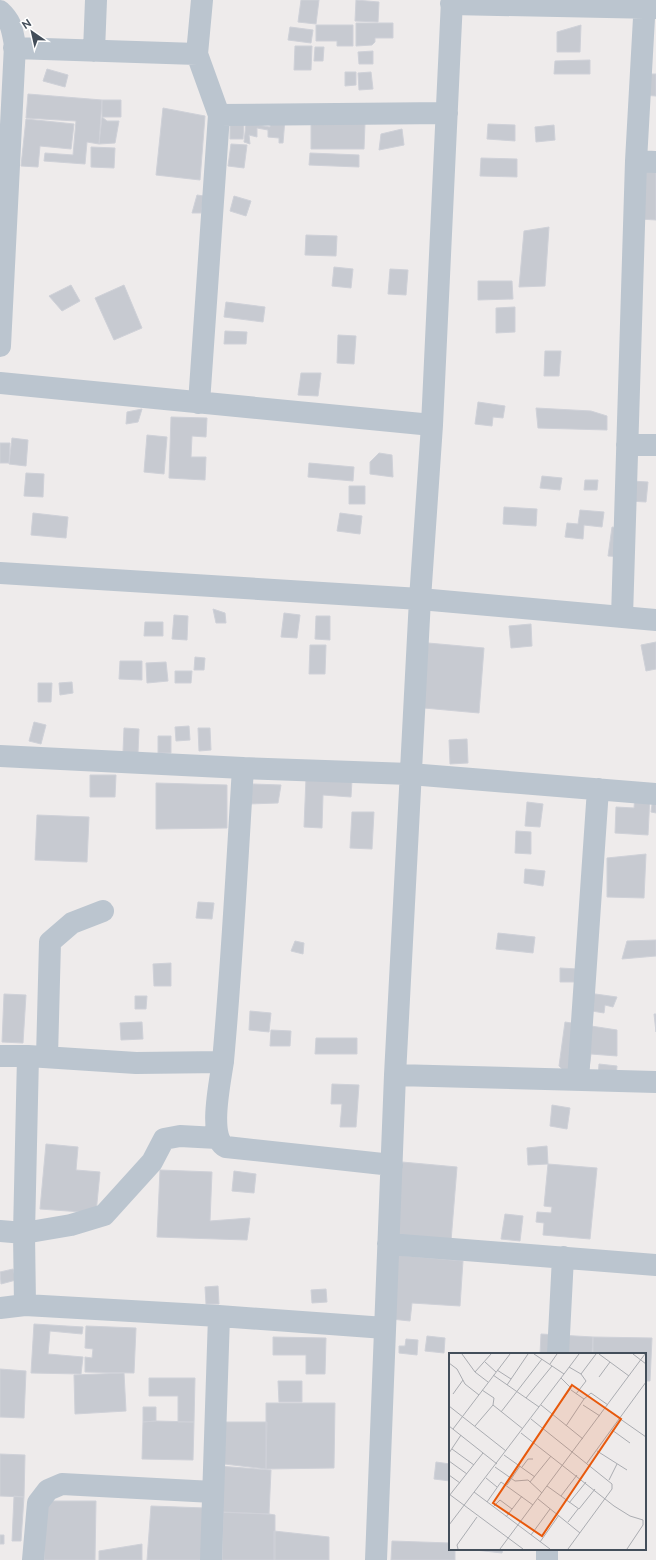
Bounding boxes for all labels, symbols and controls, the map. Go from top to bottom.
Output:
north arrow [12,12,52,52]
text: N [20,16,34,32]
inset map [449,1353,646,1550]

